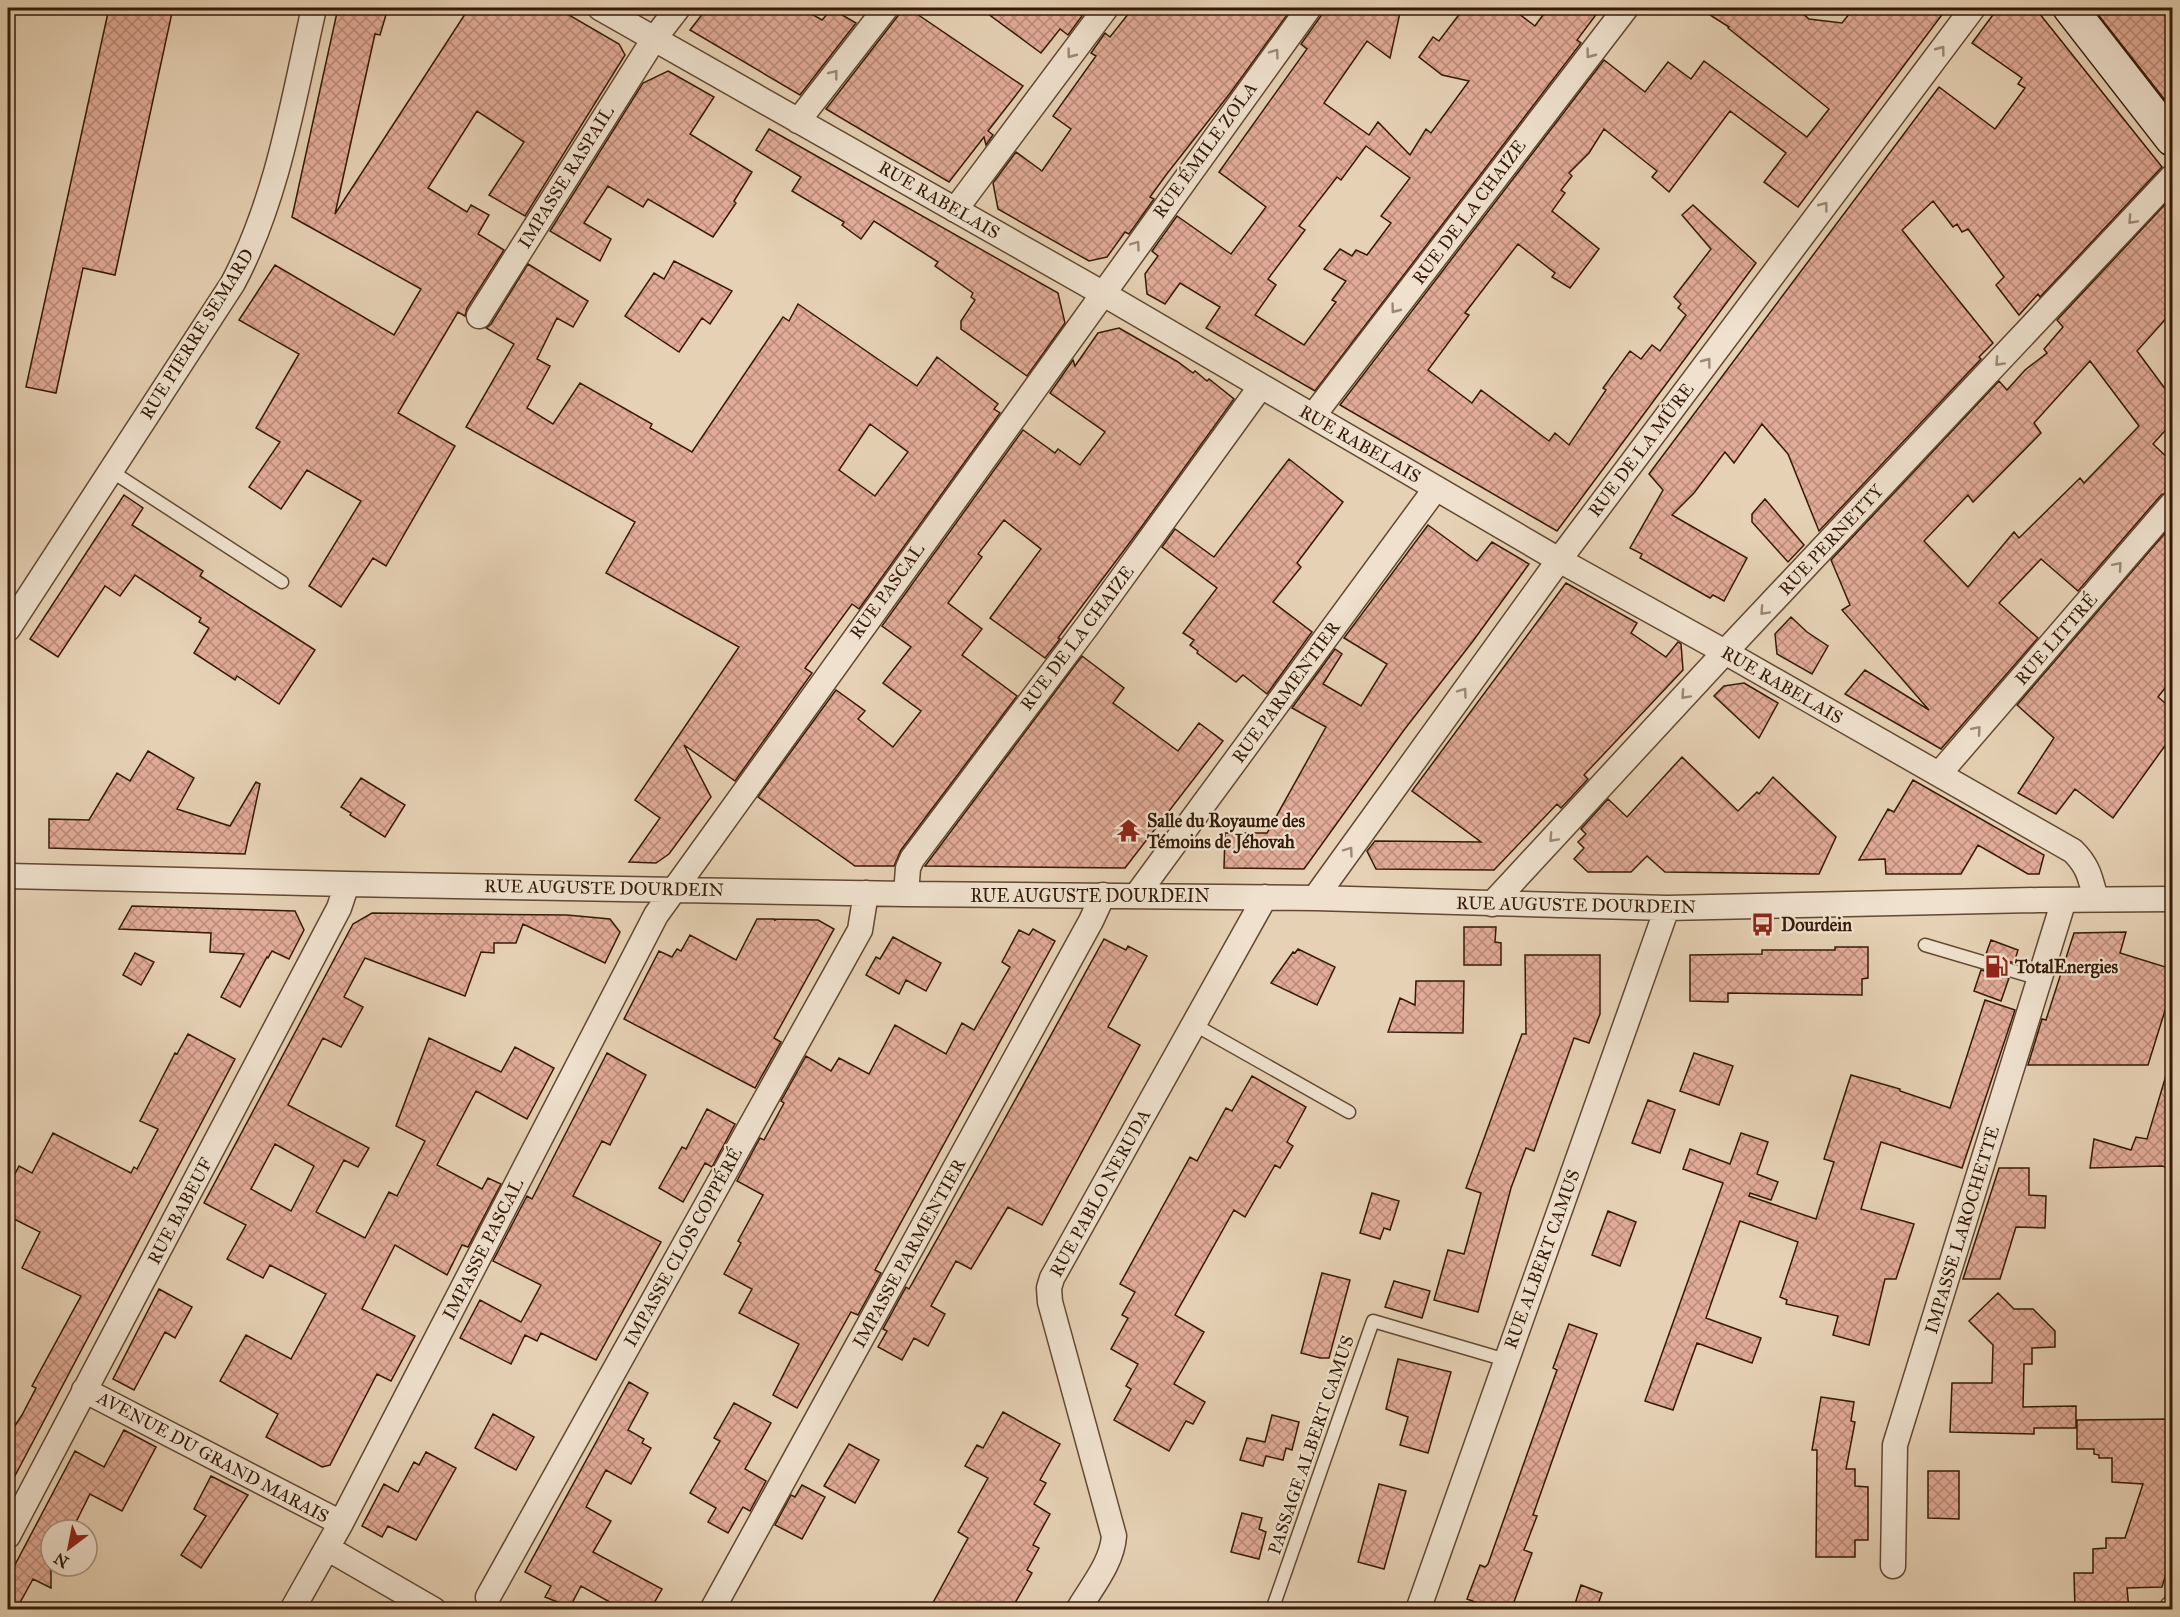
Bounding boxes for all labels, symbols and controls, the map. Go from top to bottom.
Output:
one-way arrow [1934,46,1945,57]
one-way arrow [1586,47,1597,58]
one-way arrow [1067,48,1078,59]
one-way arrow [1268,49,1279,60]
one-way arrow [827,70,838,81]
street label: RUE ÉMILE ZOLA [1147,76,1262,222]
street label: IMPASSE RASPAIL [513,101,619,252]
street label: RUE DE LA CHAIZE [1407,135,1531,289]
street label: RUE RABELAIS [874,156,1004,244]
one-way arrow [1817,202,1828,213]
one-way arrow [2129,213,2140,224]
one-way arrow [1129,241,1140,252]
street label: RUE PIERRE SEMARD [136,245,258,423]
one-way arrow [1391,302,1402,313]
one-way arrow [1995,354,2006,365]
one-way arrow [1700,358,1711,369]
street label: RUE DE LA MÛRE [1583,378,1699,521]
street label: RUE RABELAIS [1295,400,1425,488]
street label: RUE PERNETTY [1774,480,1888,600]
street label: RUE PASCAL [845,538,930,643]
street label: RUE DE LA CHAIZE [1015,561,1139,715]
one-way arrow [2111,562,2122,573]
street label: RUE LITTRÉ [2009,587,2102,689]
one-way arrow [1760,604,1771,614]
street label: RUE PARMENTIER [1227,616,1346,767]
street label: RUE RABELAIS [1717,641,1847,729]
one-way arrow [1456,688,1467,699]
one-way arrow [1681,688,1692,699]
one-way arrow [1970,726,1981,737]
place label: Salle du Royaume des Témoins de Jéhovah [1146,810,1306,854]
temple icon: Salle du Royaume des Témoins de Jéhovah [1116,818,1142,844]
one-way arrow [1549,832,1560,842]
one-way arrow [1342,846,1353,857]
street label: RUE AUGUSTE DOURDEIN [484,875,724,901]
street label: RUE AUGUSTE DOURDEIN [970,885,1210,907]
street label: RUE AUGUSTE DOURDEIN [1456,892,1696,918]
bus stop icon: Dourdein [1750,912,1776,938]
place label: Dourdein [1781,914,1852,936]
fuel station icon: TotalEnergies [1984,954,2010,980]
place label: TotalEnergies [2014,956,2119,979]
street label: RUE PABLO NERUDA [1045,1105,1155,1281]
street label: IMPASSE LAROCHETTE [1920,1123,2004,1337]
street label: IMPASSE CLOS COPPÉRÉ [617,1143,747,1350]
street label: IMPASSE PARMENTIER [848,1153,971,1351]
street label: RUE BABEUF [143,1154,217,1268]
street label: RUE ALBERT CAMUS [1499,1166,1585,1352]
street label: IMPASSE PASCAL [438,1174,528,1323]
street label: PASSAGE ALBERT CAMUS [1263,1333,1359,1557]
street label: AVENUE DU GRAND MARAIS [92,1386,333,1528]
north arrow [39,1518,99,1578]
text: N [50,1548,72,1572]

